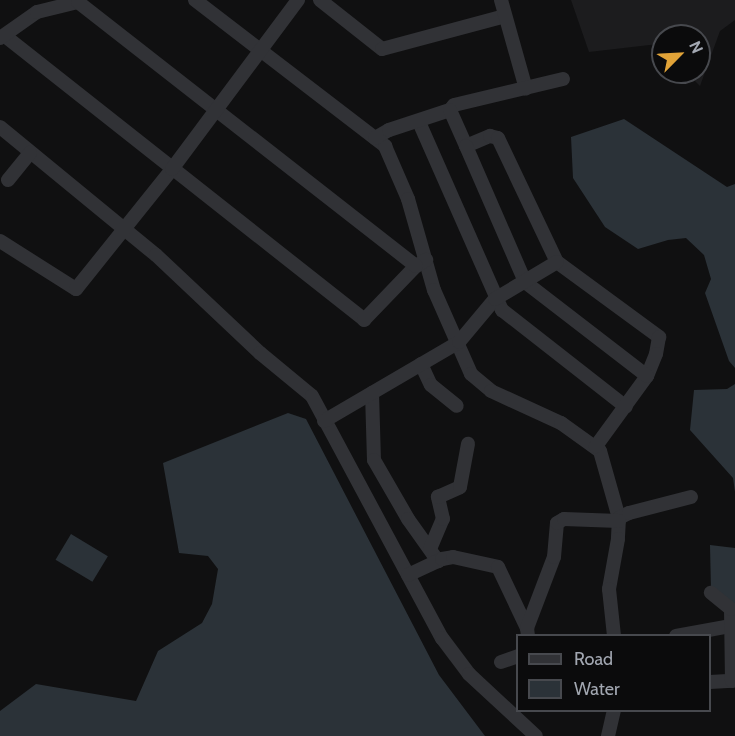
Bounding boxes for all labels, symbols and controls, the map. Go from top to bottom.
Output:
north arrow [651,24,711,84]
text: N [685,38,707,56]
legend [516,634,711,712]
text: Road [574,648,613,670]
text: Water [574,678,620,700]

